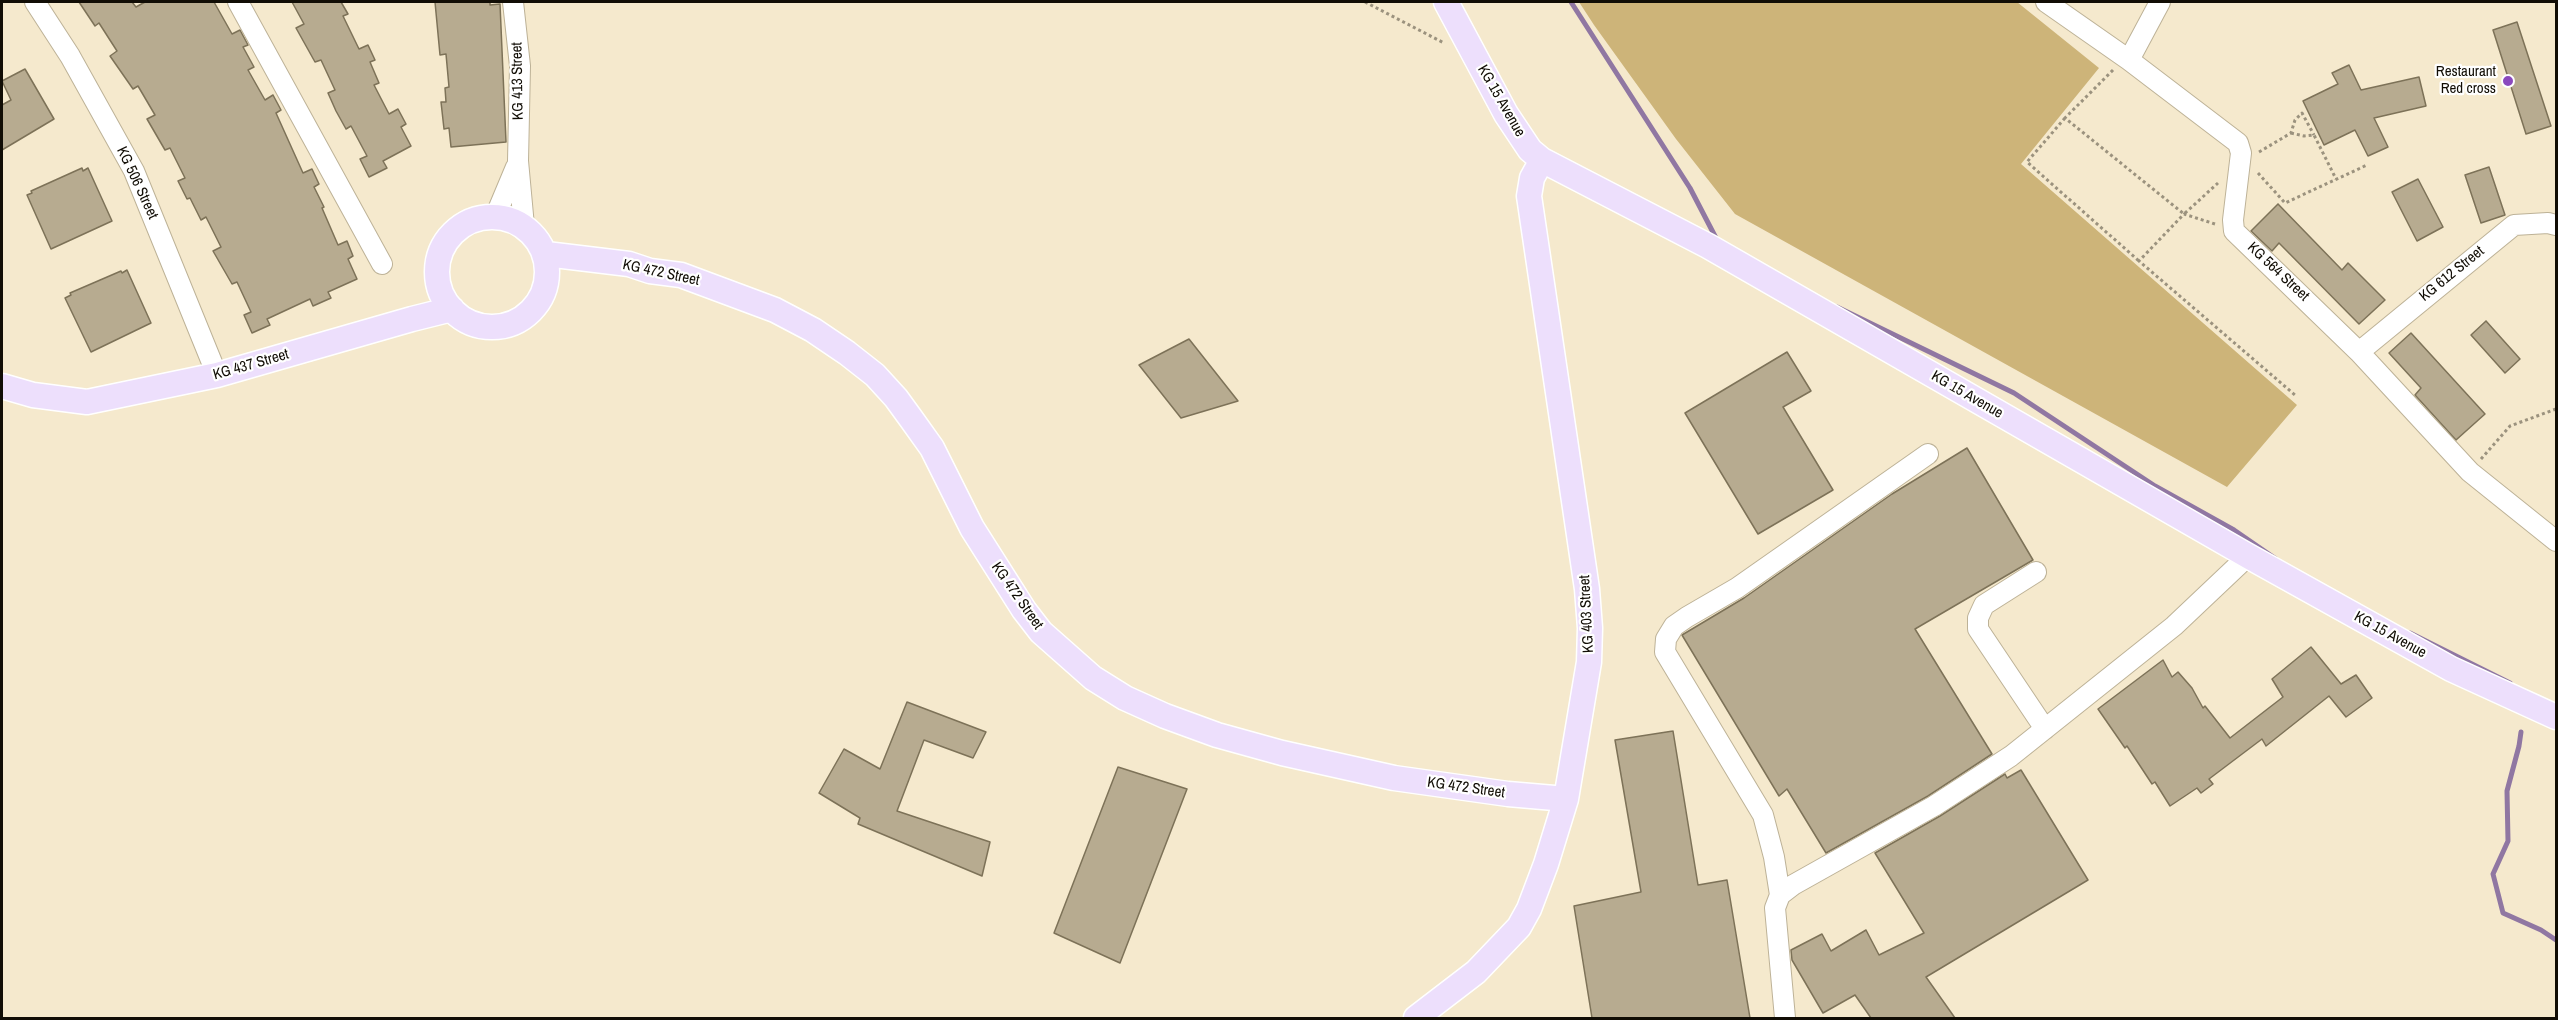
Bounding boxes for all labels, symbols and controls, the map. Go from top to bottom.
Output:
street label: KG 413 Street [508,42,528,120]
street label: KG 15 Avenue [1473,62,1529,140]
place label: Restaurant Red cross [2436,63,2496,98]
marker: Restaurant Red cross [2501,74,2515,88]
street label: KG 506 Street [112,144,162,222]
street label: KG 564 Street [2243,239,2313,305]
street label: KG 612 Street [2416,242,2488,306]
street label: KG 472 Street [621,256,701,290]
street label: KG 437 Street [211,346,291,384]
street label: KG 15 Avenue [1928,367,2006,423]
street label: KG 472 Street [987,559,1047,633]
street label: KG 403 Street [1576,575,1598,653]
street label: KG 15 Avenue [2351,608,2429,662]
street label: KG 472 Street [1426,774,1506,802]

